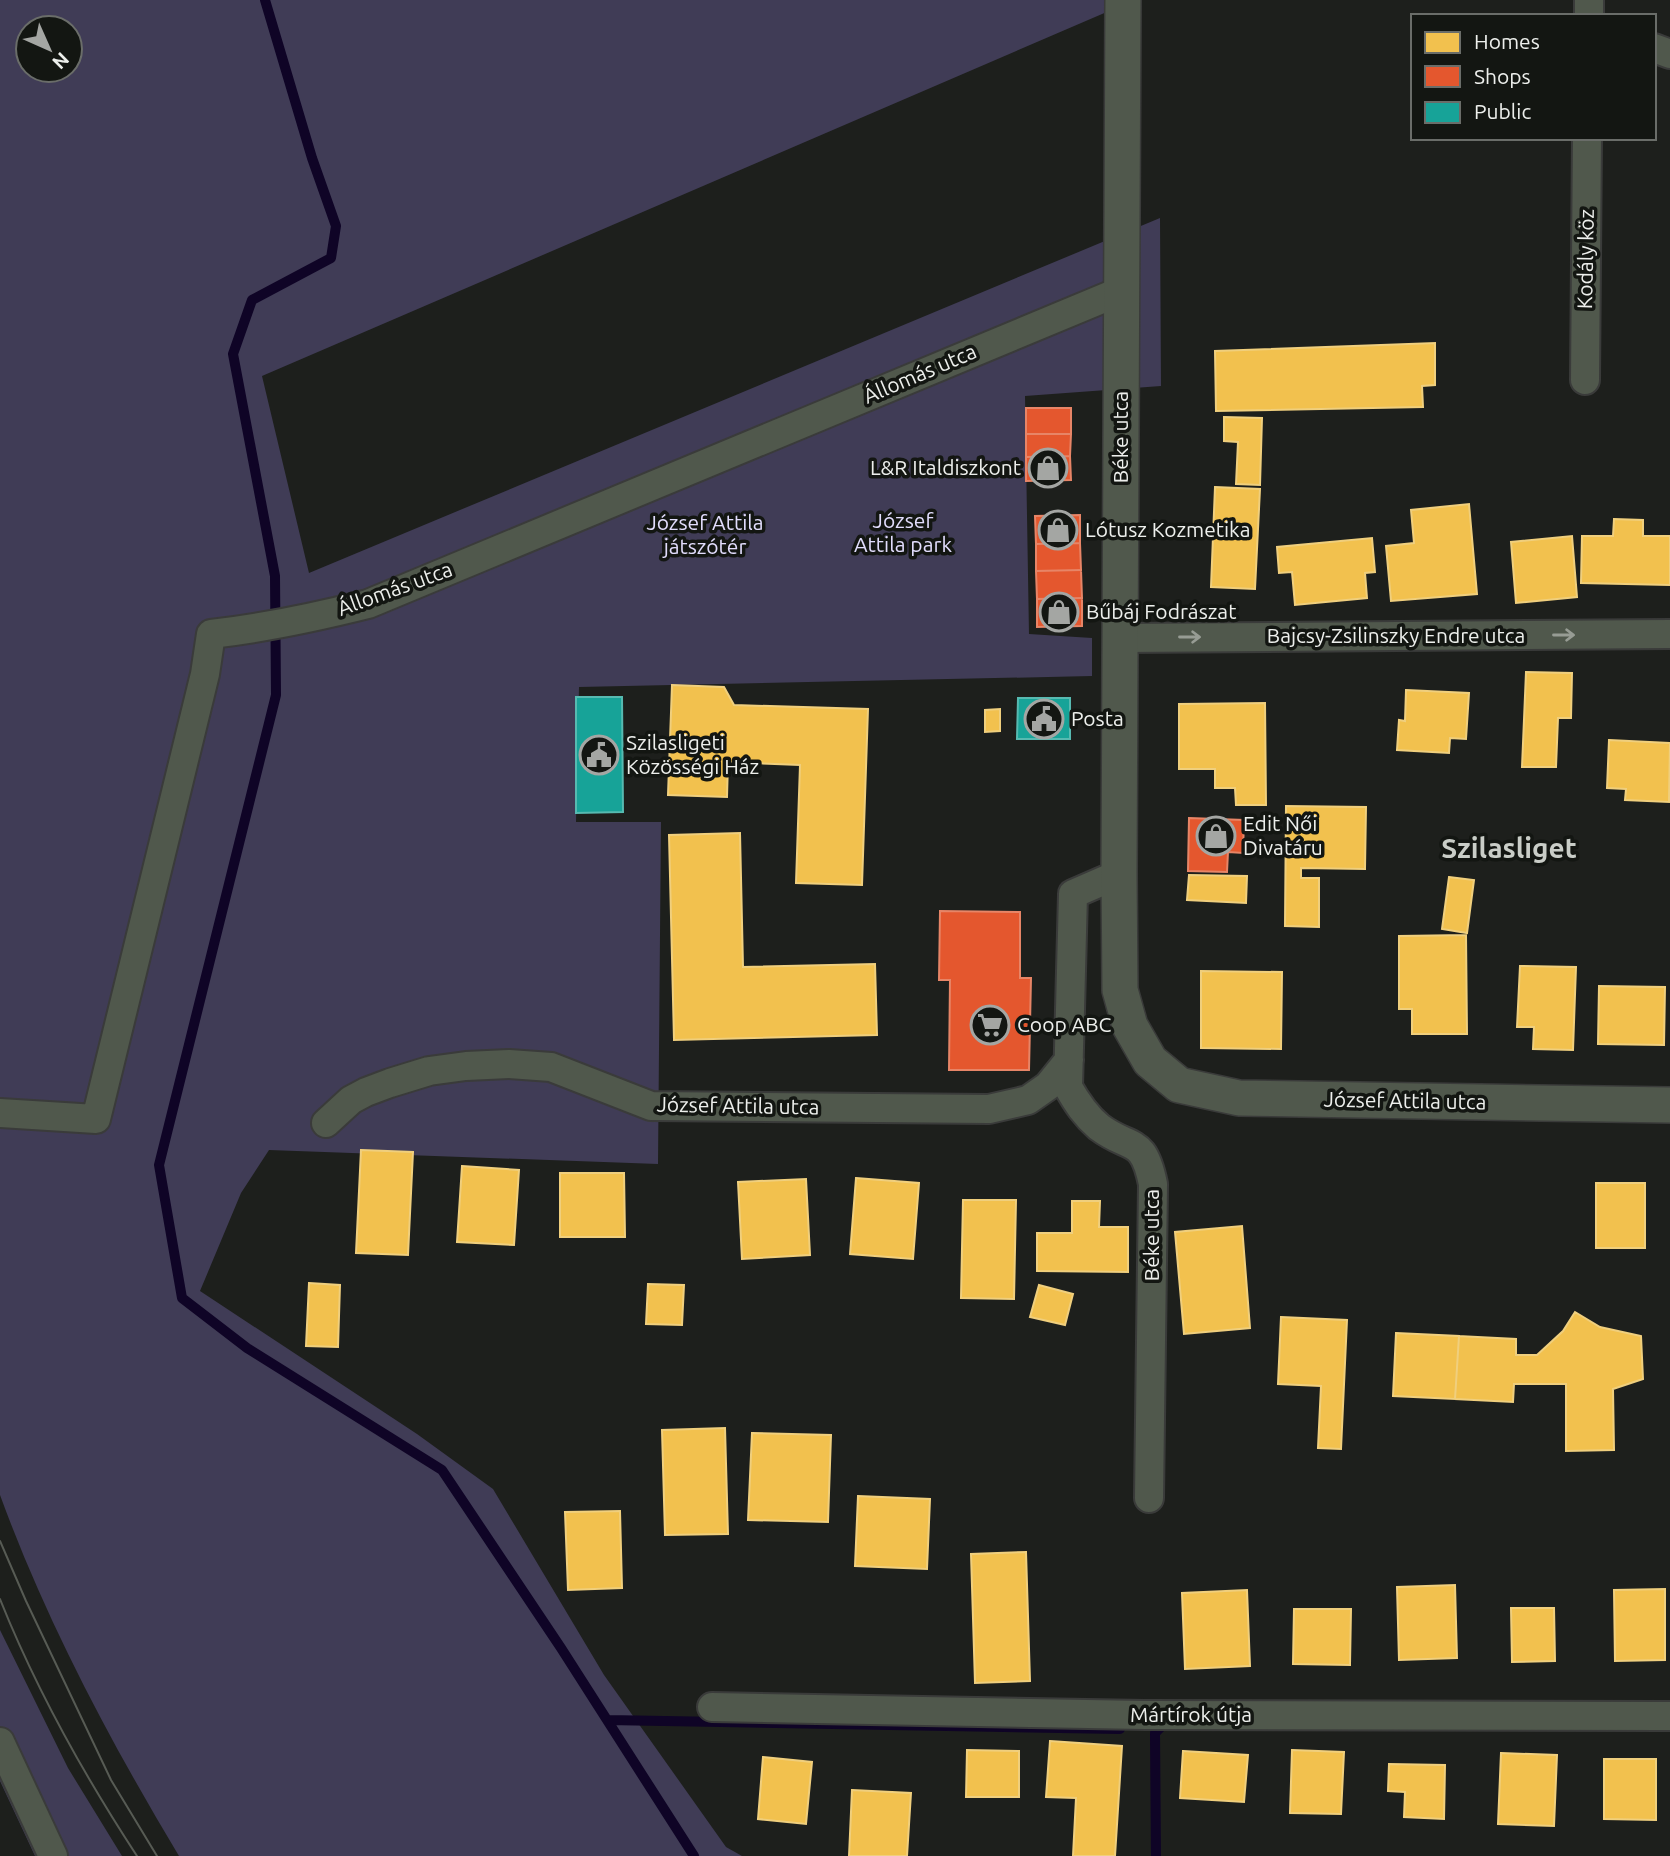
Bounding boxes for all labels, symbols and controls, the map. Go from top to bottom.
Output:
north arrow [14,14,84,84]
legend [1411,14,1656,140]
text: Homes [1474,29,1540,53]
text: N [48,48,74,74]
text: Shops [1474,64,1531,88]
text: Public [1474,99,1531,123]
street label: Kodály köz [1572,209,1598,309]
street label: Állomás utca [859,338,980,408]
street label: Béke utca [1108,391,1132,483]
shop icon: L&R Italdiszkont [1027,447,1069,489]
place label: L&R Italdiszkont [870,455,1021,479]
park label: József Attila park [854,508,952,556]
shop icon: Lótusz Kozmetika [1037,509,1079,551]
park label: József Attila játszótér [646,510,764,558]
place label: Lótusz Kozmetika [1085,517,1251,541]
street label: Állomás utca [334,556,455,620]
shop icon: Bűbáj Fodrászat [1038,591,1080,633]
place label: Bűbáj Fodrászat [1086,599,1236,623]
street label: Bajcsy-Zsilinszky Endre utca [1267,623,1525,647]
one-way arrow [1552,628,1575,642]
one-way arrow [1178,630,1201,644]
public building icon: Posta [1023,698,1065,740]
place label: Posta [1071,706,1124,730]
place label: Szilasligeti Közösségi Ház [626,730,759,778]
public building icon: Szilasligeti Közösségi Ház [578,734,620,776]
place label: Edit Női Divatáru [1243,811,1323,859]
shop icon: Edit Női Divatáru [1195,815,1237,857]
district label: Szilasliget [1441,832,1577,863]
supermarket icon: Coop ABC [969,1004,1011,1046]
place label: Coop ABC [1017,1012,1112,1036]
street label: József Attila utca [1323,1087,1487,1113]
street label: József Attila utca [656,1092,820,1118]
street label: Béke utca [1139,1189,1163,1281]
street label: Mártírok útja [1130,1702,1252,1726]

